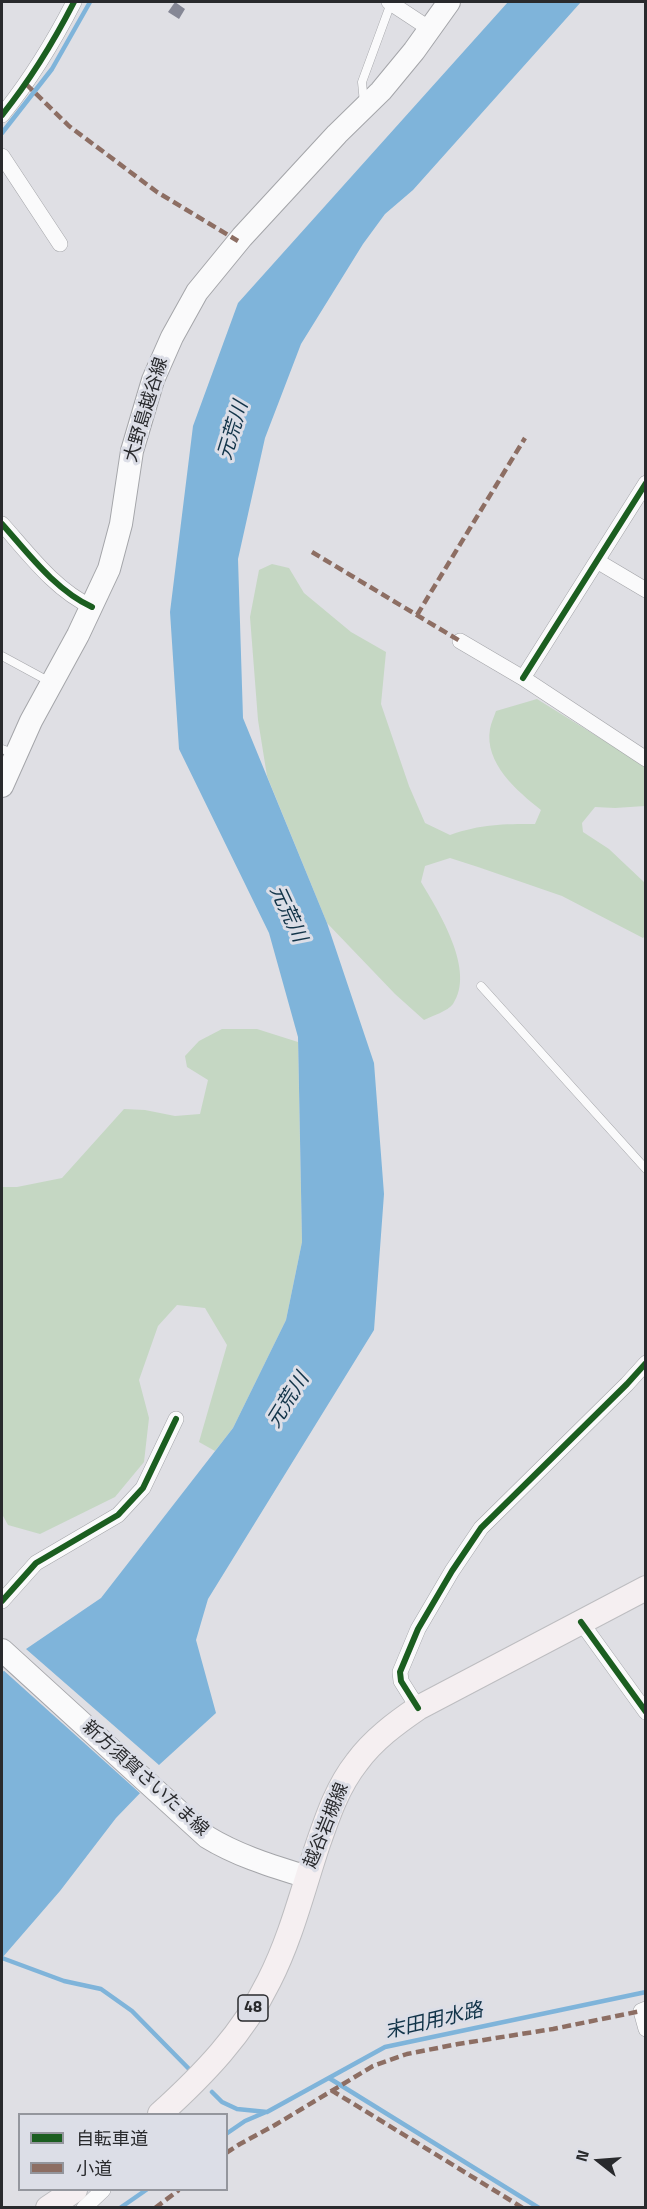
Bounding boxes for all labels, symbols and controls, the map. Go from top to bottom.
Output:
street label: 大野島越谷線 [121,355,173,465]
water label: 元荒川 [214,399,254,463]
water label: 元荒川 [263,882,311,946]
water label: 元荒川 [263,1369,315,1433]
street label: 新方須賀さいたま線 [78,1717,212,1841]
street label: 越谷岩槻線 [300,1780,354,1872]
road number: 48 [238,1995,268,2021]
water label: 末田用水路 [383,1999,485,2045]
legend [18,2113,228,2191]
text: 自転車道 [76,2125,148,2152]
north arrow [569,2131,629,2191]
text: N [569,2147,595,2165]
text: 小道 [76,2155,112,2182]

